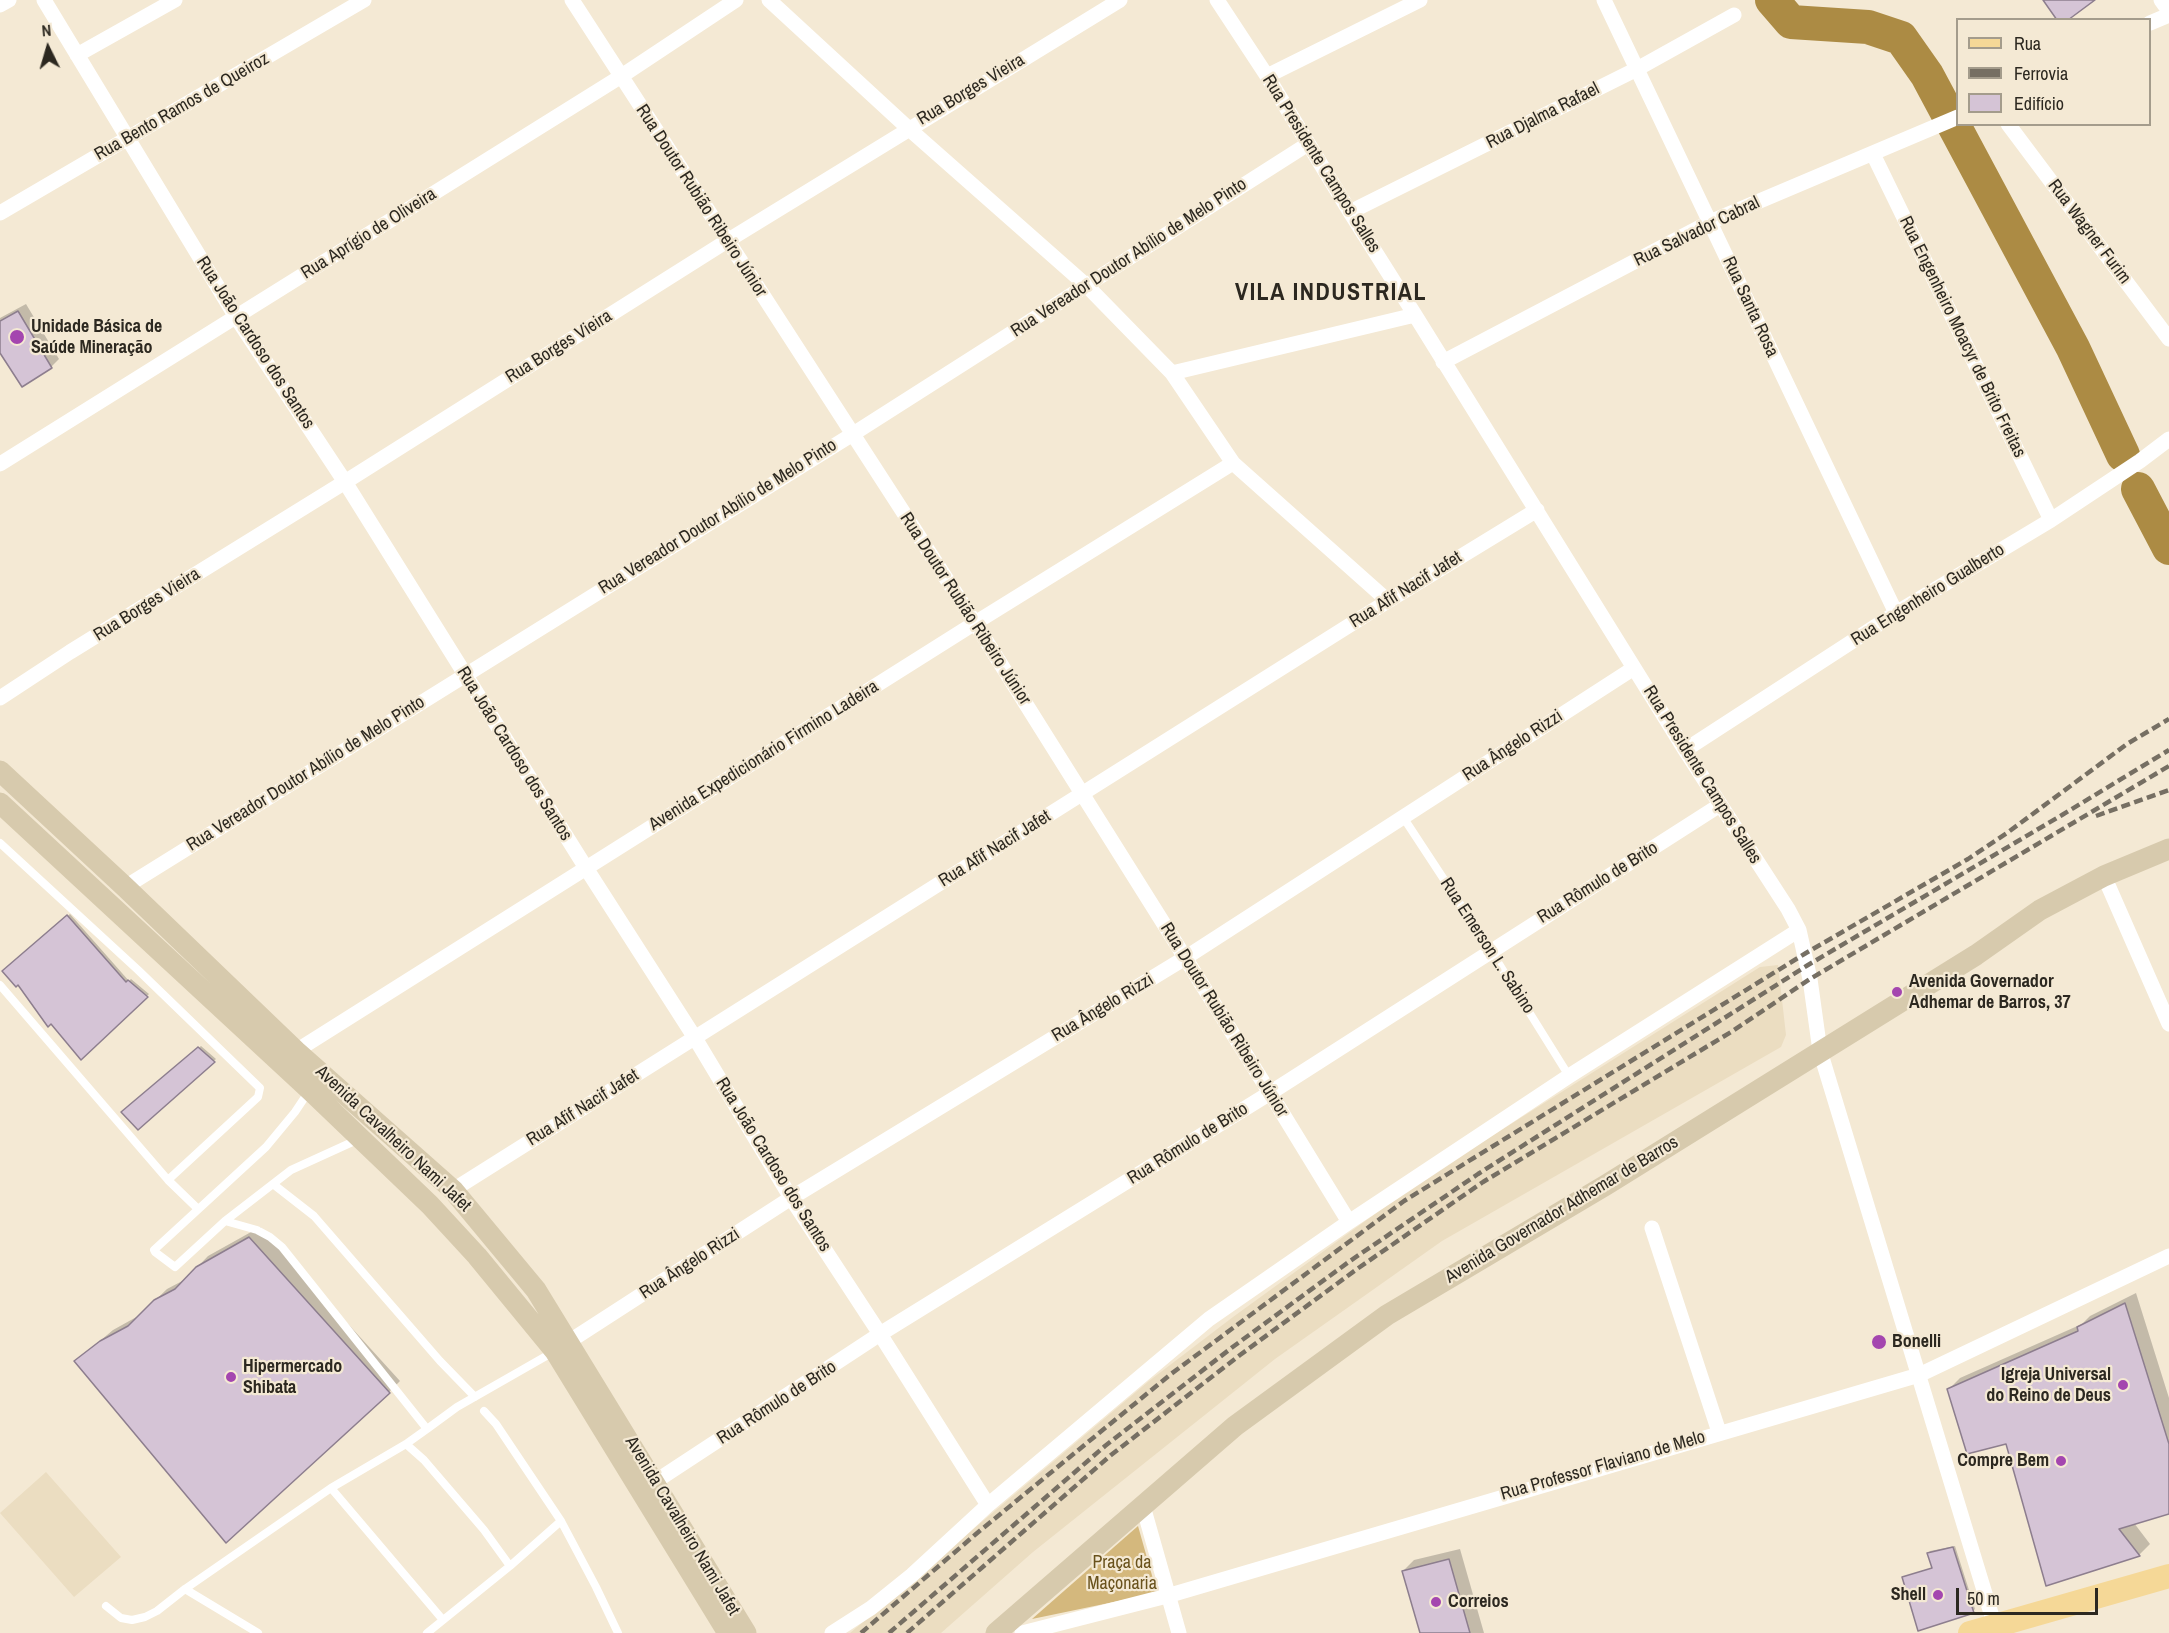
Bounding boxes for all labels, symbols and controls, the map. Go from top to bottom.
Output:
north arrow [18,18,78,78]
legend [1956,18,2151,126]
text: N [41,19,52,41]
text: Rua [2014,31,2041,56]
street label: Rua Bento Ramos de Queiroz [91,48,273,166]
street label: Rua Borges Vieira [914,50,1028,130]
text: Ferrovia [2014,61,2068,86]
street label: Rua Presidente Campos Salles [1257,71,1385,257]
street label: Rua Djalma Rafael [1483,78,1603,154]
text: Edifício [2014,91,2064,116]
street label: Rua Doutor Rubião Ribeiro Júnior [631,101,771,301]
street label: Rua Vereador Doutor Abílio de Melo Pinto [1007,174,1251,342]
street label: Rua Wagner Furim [2043,176,2135,288]
street label: Rua Aprígio de Oliveira [298,184,440,284]
street label: Rua Salvador Cabral [1631,192,1763,272]
street label: Rua Engenheiro Moacyr de Brito Freitas [1894,213,2030,461]
street label: Rua João Cardoso dos Santos [191,253,319,433]
street label: Rua Santa Rosa [1717,253,1783,361]
district label: VILA INDUSTRIAL [1235,280,1427,308]
street label: Rua Borges Vieira [502,306,616,388]
place label: Unidade Básica de Saúde Mineração [31,316,162,358]
marker: Unidade Básica de Saúde Mineração [8,328,26,346]
street label: Rua Vereador Doutor Abílio de Melo Pinto [595,435,841,599]
street label: Rua Doutor Rubião Ribeiro Júnior [895,509,1035,709]
street label: Rua Engenheiro Gualberto [1847,539,2009,651]
street label: Rua Afif Nacif Jafet [1346,547,1466,633]
street label: Rua Borges Vieira [90,564,204,646]
street label: Rua João Cardoso dos Santos [452,663,576,845]
street label: Avenida Expedicionário Firmino Ladeira [645,676,883,836]
street label: Rua Presidente Campos Salles [1638,682,1766,868]
street label: Rua Vereador Doutor Abílio de Melo Pinto [183,692,429,856]
street label: Rua Ângelo Rizzi [1459,706,1567,786]
street label: Rua Afif Nacif Jafet [935,806,1055,892]
street label: Rua Rômulo de Brito [1534,837,1662,929]
street label: Rua Emerson L. Sabino [1435,874,1539,1018]
street label: Rua Doutor Rubião Ribeiro Júnior [1155,919,1293,1121]
street label: Rua Ângelo Rizzi [1048,969,1158,1047]
place label: Avenida Governador Adhemar de Barros, 37 [1909,971,2071,1014]
marker: Avenida Governador Adhemar de Barros, 37 [1890,985,1904,999]
street label: Avenida Cavalheiro Nami Jafet [311,1061,475,1217]
street label: Rua Afif Nacif Jafet [523,1065,643,1151]
street label: Rua João Cardoso dos Santos [711,1074,835,1256]
street label: Rua Rômulo de Brito [1124,1098,1252,1190]
street label: Avenida Governador Adhemar de Barros [1442,1132,1682,1288]
street label: Rua Ângelo Rizzi [636,1224,744,1304]
place label: Bonelli [1892,1331,1941,1353]
marker: Bonelli [1870,1333,1888,1351]
place label: Hipermercado Shibata [243,1356,342,1398]
street label: Rua Rômulo de Brito [713,1356,841,1450]
place label: Igreja Universal do Reino de Deus [1986,1364,2111,1406]
marker: Hipermercado Shibata [224,1370,238,1384]
marker: Igreja Universal do Reino de Deus [2116,1378,2130,1392]
street label: Rua Professor Flaviano de Melo [1498,1426,1708,1506]
street label: Avenida Cavalheiro Nami Jafet [620,1433,744,1619]
place label: Compre Bem [1957,1450,2049,1472]
marker: Compre Bem [2054,1454,2068,1468]
park label: Praça da Maçonaria [1087,1552,1157,1594]
scale bar [1959,1576,2102,1614]
place label: Shell [1891,1584,1926,1606]
text: 50 m [1967,1586,2000,1611]
marker: Shell [1931,1588,1945,1602]
place label: Correios [1448,1591,1509,1613]
marker: Correios [1429,1595,1443,1609]

